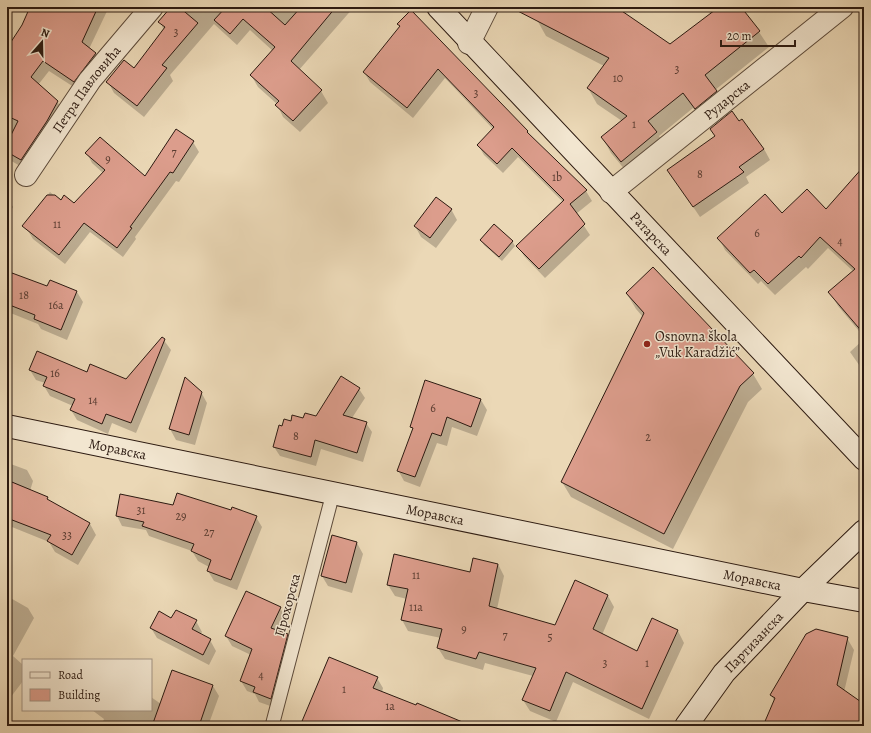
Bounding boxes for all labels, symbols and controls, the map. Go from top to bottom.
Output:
north arrow [22,22,62,62]
scale bar [721,22,795,48]
house number: 3 [174,24,179,40]
text: N [39,25,52,41]
text: 20 m [727,28,751,44]
street label: Петра Павловића [48,41,126,137]
house number: 3 [675,61,680,77]
house number: 10 [613,70,623,86]
street label: Рударска [700,75,754,124]
house number: 3 [474,85,479,101]
house number: 1 [632,116,636,132]
house number: 7 [171,144,177,160]
house number: 9 [105,151,111,167]
house number: 8 [697,166,703,182]
house number: 1b [552,169,562,185]
street label: Ратарска [626,208,677,260]
house number: 11 [53,216,61,232]
house number: 6 [754,225,760,241]
house number: 4 [837,233,843,249]
house number: 18 [19,287,29,303]
house number: 16a [48,297,64,313]
place label: Osnovna škola „Vuk Karadžić” [655,327,740,362]
marker: Osnovna škola „Vuk Karadžić” [642,339,652,349]
house number: 16 [50,365,60,381]
house number: 14 [88,392,98,408]
house number: 6 [430,400,436,416]
house number: 8 [293,428,299,444]
house number: 2 [645,429,651,445]
street label: Моравска [87,434,149,465]
street label: Моравска [404,499,466,530]
house number: 31 [136,502,146,518]
house number: 29 [175,508,187,524]
house number: 27 [204,524,215,540]
house number: 33 [62,527,72,543]
street label: Моравска [722,565,783,595]
house number: 11 [412,567,420,583]
street label: Прохорска [270,571,305,639]
house number: 11a [409,599,423,615]
street label: Партизанска [720,607,788,677]
house number: 9 [461,621,467,637]
house number: 7 [502,627,508,643]
house number: 5 [547,629,553,645]
house number: 3 [603,655,608,671]
house number: 1 [645,655,649,671]
legend [22,659,152,711]
text: Road [58,667,84,683]
house number: 4 [258,667,264,683]
house number: 1 [342,681,346,697]
text: Building [58,687,100,703]
house number: 1a [385,698,395,714]

